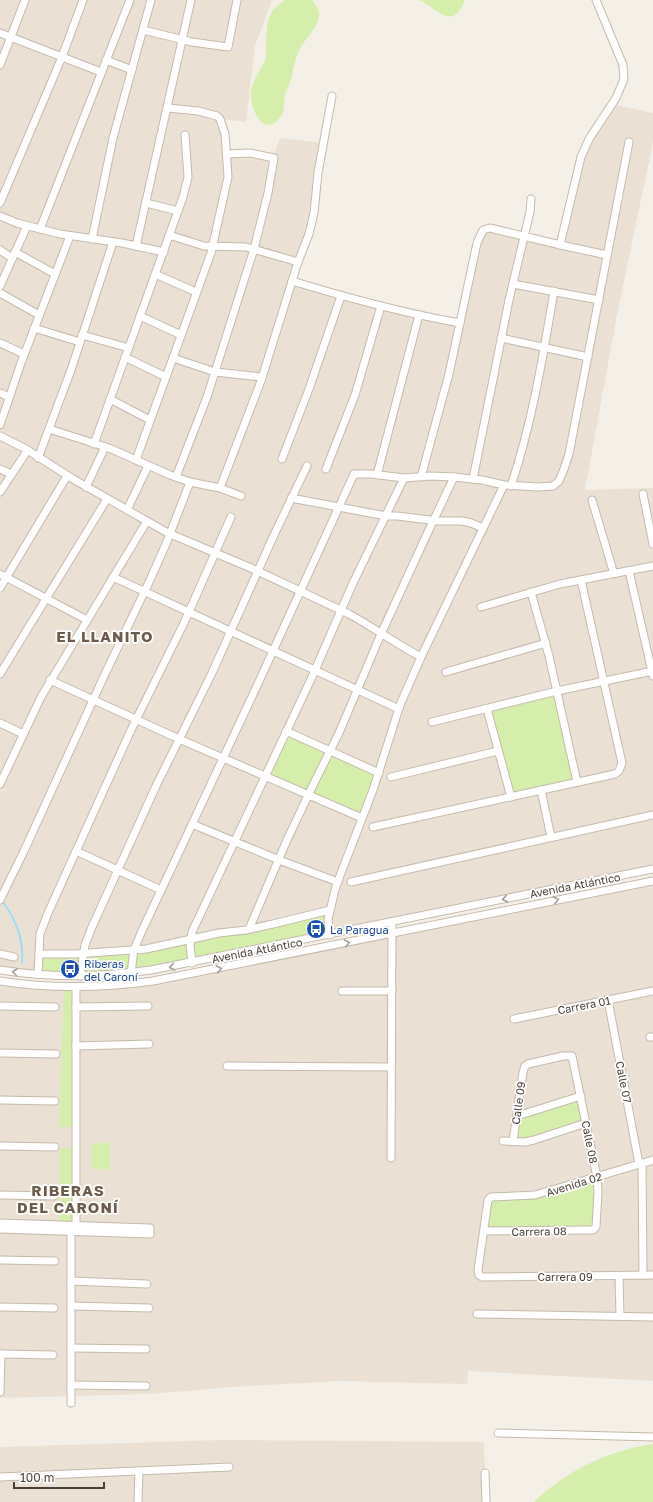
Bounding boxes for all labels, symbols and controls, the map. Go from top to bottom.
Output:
district label: EL LLANITO [56,627,154,645]
street label: Avenida Atlántico [529,870,622,900]
one-way arrow [502,895,508,903]
one-way arrow [553,897,560,905]
bus stop icon: La Paragua [305,918,327,940]
place label: La Paragua [330,923,389,936]
street label: Avenida Atlántico [211,935,304,965]
one-way arrow [344,939,350,948]
place label: Riberas del Caroní [84,957,139,983]
bus stop icon: Riberas del Caroní [59,958,81,980]
one-way arrow [169,962,175,970]
one-way arrow [216,965,222,974]
one-way arrow [11,967,18,976]
street label: Carrera 01 [556,993,612,1017]
street label: Calle 07 [614,1060,634,1104]
street label: Calle 09 [509,1081,527,1125]
street label: Calle 08 [579,1120,601,1165]
street label: Avenida 02 [545,1169,603,1199]
district label: RIBERAS DEL CARONÍ [17,1181,119,1216]
street label: Carrera 08 [511,1224,567,1238]
street label: Carrera 09 [537,1270,593,1283]
scale bar [14,1464,104,1490]
text: 100 m [20,1470,54,1485]

